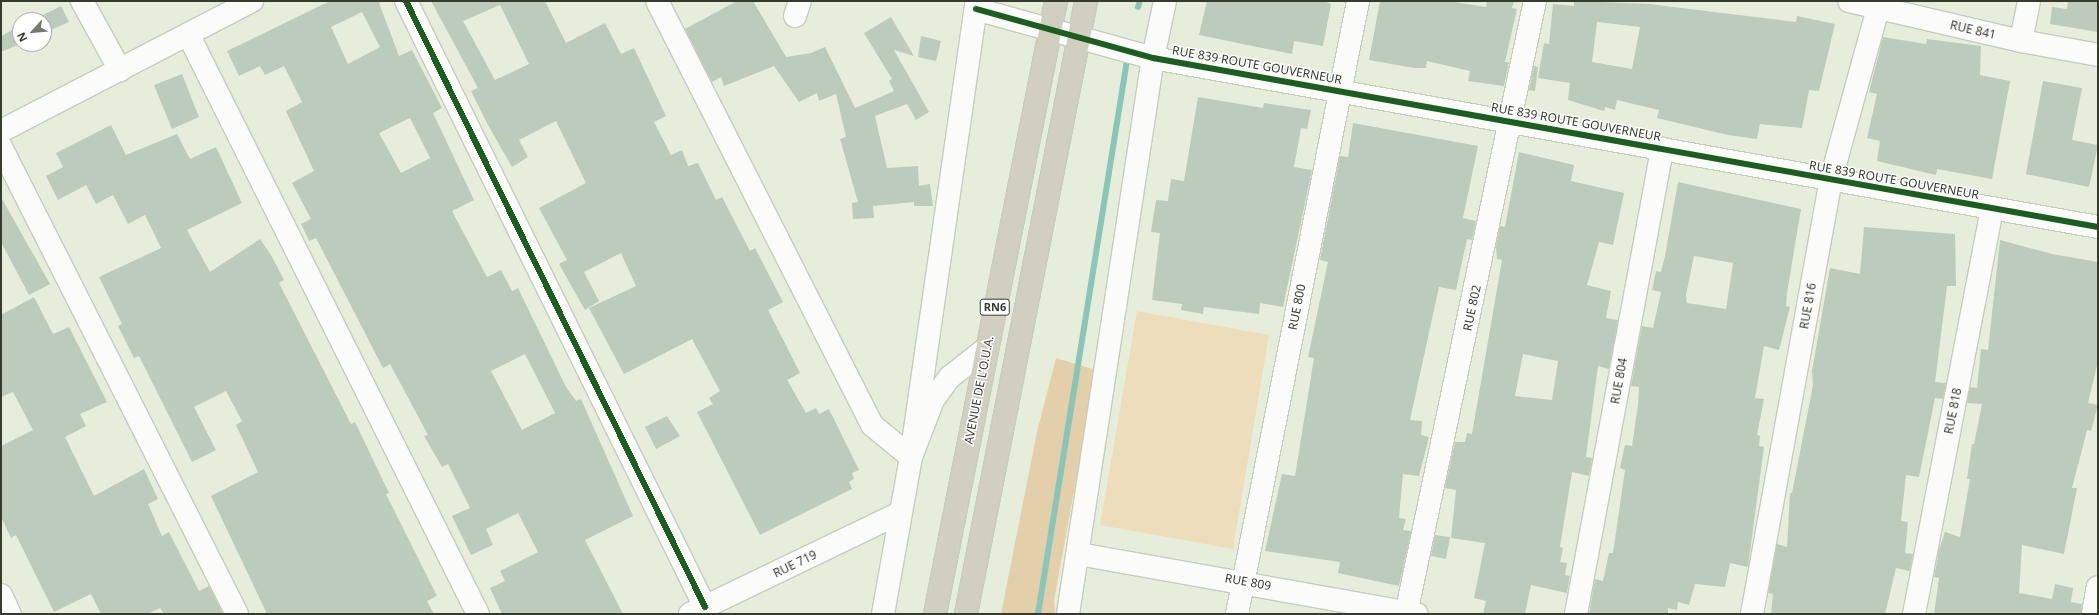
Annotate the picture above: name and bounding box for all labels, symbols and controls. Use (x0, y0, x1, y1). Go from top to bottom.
north arrow (12, 12, 52, 52)
street label: RUE 841 (1949, 18, 1997, 42)
text: N (13, 30, 30, 45)
street label: RUE 839 ROUTE GOUVERNEUR (1171, 43, 1343, 87)
street label: RUE 839 ROUTE GOUVERNEUR (1490, 100, 1662, 144)
street label: RUE 839 ROUTE GOUVERNEUR (1808, 158, 1980, 202)
street label: RUE 816 (1797, 282, 1819, 330)
street label: RUE 800 (1285, 283, 1309, 331)
street label: RUE 802 (1460, 284, 1484, 332)
road number: RN6 (979, 298, 1011, 316)
street label: AVENUE DE L'O.U.A. (961, 335, 997, 445)
street label: RUE 804 (1608, 357, 1630, 405)
street label: RUE 818 (1941, 387, 1965, 435)
street label: RUE 719 (771, 547, 819, 581)
street label: RUE 809 (1224, 571, 1272, 593)

